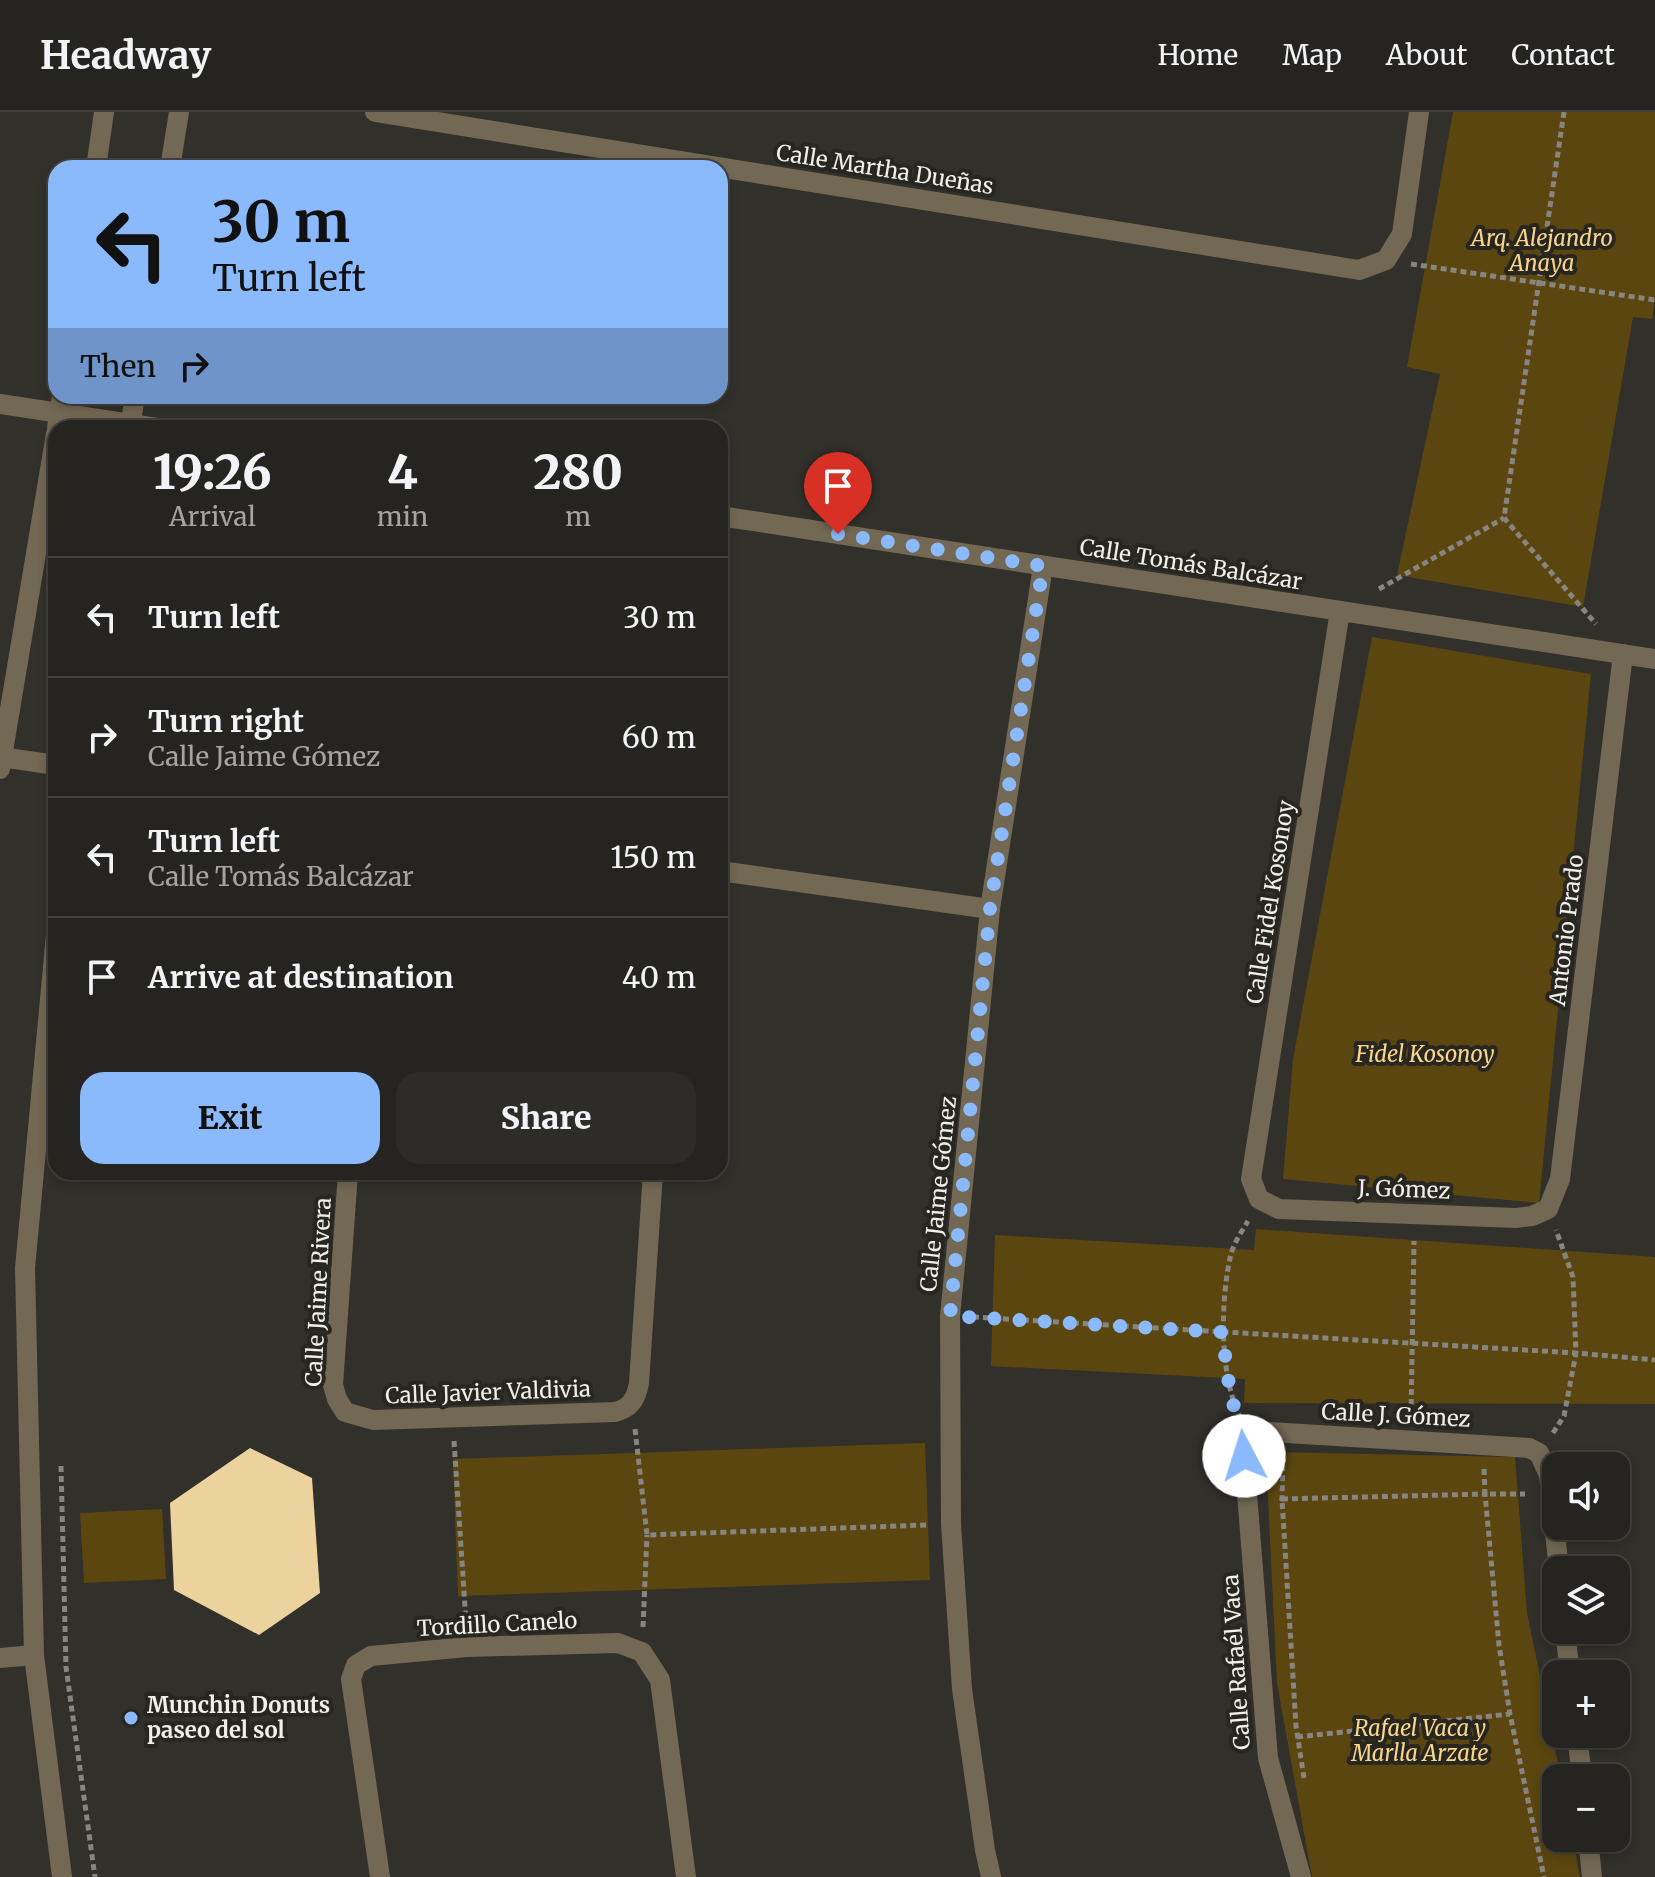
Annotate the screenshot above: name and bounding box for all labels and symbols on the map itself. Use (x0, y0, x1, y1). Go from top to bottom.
street label: Calle Martha Dueñas (774, 138, 996, 200)
park label: Arq. Alejandro Anaya (1469, 224, 1613, 277)
pin (804, 452, 872, 534)
street label: Calle Tomás Balcázar (1078, 533, 1304, 595)
street label: Calle Fidel Kosonoy (1240, 798, 1300, 1006)
street label: Antonio Prado (1543, 853, 1589, 1008)
park label: Fidel Kosonoy (1354, 1040, 1495, 1068)
street label: Calle Jaime Gómez (914, 1095, 962, 1293)
street label: J. Gómez (1356, 1173, 1451, 1205)
street label: Calle Jaime Rivera (299, 1197, 337, 1387)
street label: Calle Javier Valdivia (385, 1374, 592, 1410)
street label: Calle J. Gómez (1321, 1397, 1471, 1433)
position arrow (1202, 1414, 1286, 1498)
street label: Calle Rafaél Vaca (1216, 1573, 1256, 1751)
street label: Tordillo Canelo (416, 1606, 578, 1642)
place label: Munchin Donuts paseo del sol (147, 1691, 330, 1744)
marker: Munchin Donuts paseo del sol (122, 1709, 140, 1727)
park label: Rafael Vaca y Marlla Arzate (1351, 1714, 1488, 1767)

